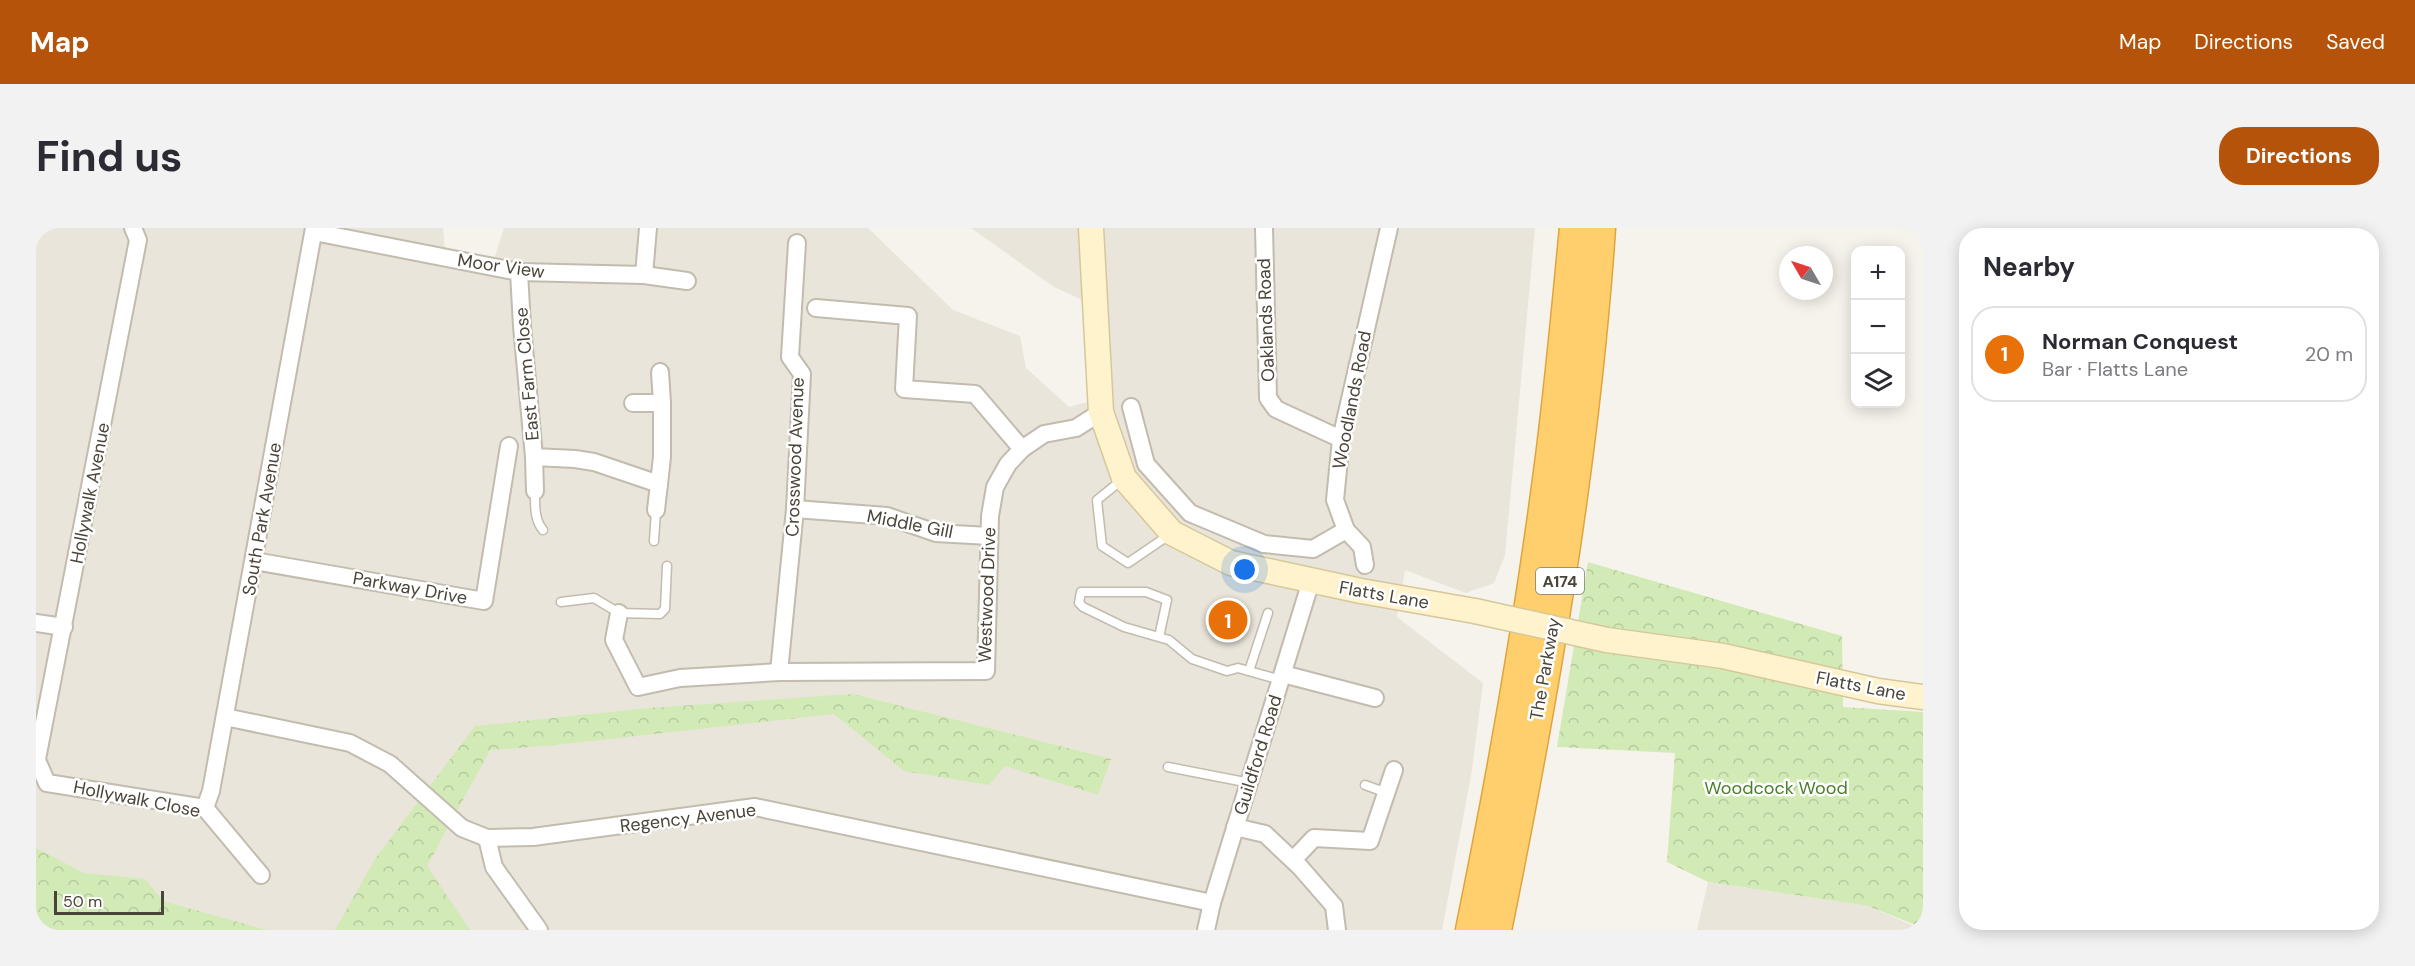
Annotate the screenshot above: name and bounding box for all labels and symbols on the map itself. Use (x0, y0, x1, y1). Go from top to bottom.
north arrow (1779, 246, 1833, 300)
street label: Moor View (456, 248, 546, 284)
street label: Oaklands Road (1252, 258, 1280, 382)
street label: East Farm Close (509, 306, 545, 442)
street label: Woodlands Road (1327, 329, 1377, 471)
street label: Crosswood Avenue (780, 377, 810, 537)
street label: Hollywalk Avenue (65, 420, 115, 566)
street label: South Park Avenue (237, 441, 287, 597)
street label: Middle Gill (865, 504, 955, 544)
street label: Westwood Drive (973, 527, 1001, 663)
your location (1230, 555, 1259, 584)
street label: Parkway Drive (351, 566, 469, 610)
road number: A174 (1536, 568, 1584, 594)
street label: Flatts Lane (1337, 575, 1431, 615)
pin: 1 (1208, 598, 1248, 642)
street label: The Parkway (1524, 616, 1566, 722)
street label: Flatts Lane (1814, 666, 1908, 706)
street label: Guildford Road (1228, 692, 1288, 818)
street label: Hollywalk Close (71, 775, 203, 823)
park label: Woodcock Wood (1704, 776, 1848, 800)
street label: Regency Avenue (619, 798, 757, 838)
scale bar (54, 888, 164, 916)

